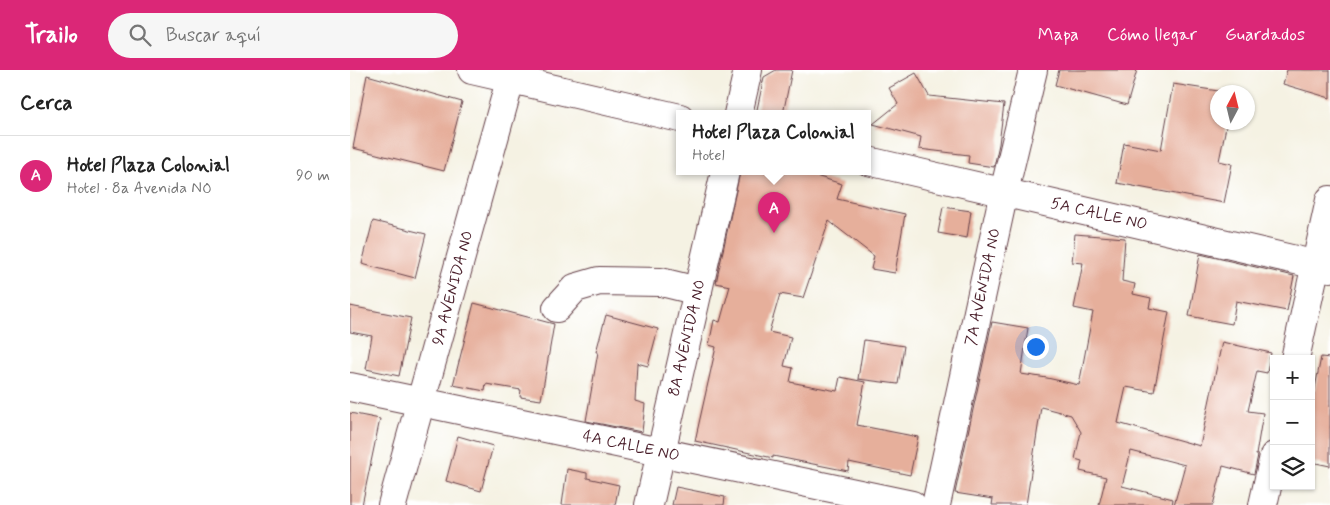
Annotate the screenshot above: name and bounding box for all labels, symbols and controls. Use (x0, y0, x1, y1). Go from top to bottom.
search box (108, 13, 458, 58)
text: Trailo (25, 20, 78, 51)
icon: search (126, 21, 154, 49)
text: Buscar aquí (166, 23, 261, 48)
text: Mapa (1038, 23, 1079, 47)
text: Cómo llegar (1107, 23, 1197, 47)
text: Guardados (1225, 23, 1305, 47)
north arrow (1210, 85, 1255, 130)
text: Cerca (20, 89, 73, 117)
popup (676, 110, 871, 175)
text: Hotel Plaza Colonial (692, 120, 855, 145)
text: Hotel (692, 145, 725, 166)
text: Hotel Plaza Colonial (67, 153, 230, 178)
text: A (31, 165, 41, 186)
text: 90 m (296, 165, 330, 186)
text: Hotel · 8a Avenida NO (67, 178, 212, 199)
pin: A (758, 192, 790, 233)
street label: 5A CALLE NO (1049, 193, 1149, 235)
street label: 7A AVENIDA NO (960, 226, 1006, 348)
street label: 9A AVENIDA NO (428, 228, 478, 348)
street label: 8A AVENIDA NO (663, 278, 711, 398)
your location (1023, 334, 1049, 360)
map controls (1270, 355, 1315, 490)
button: + (1270, 355, 1315, 400)
button: − (1270, 400, 1315, 445)
street label: 4A CALLE NO (581, 425, 681, 467)
button: layers (1270, 445, 1315, 490)

